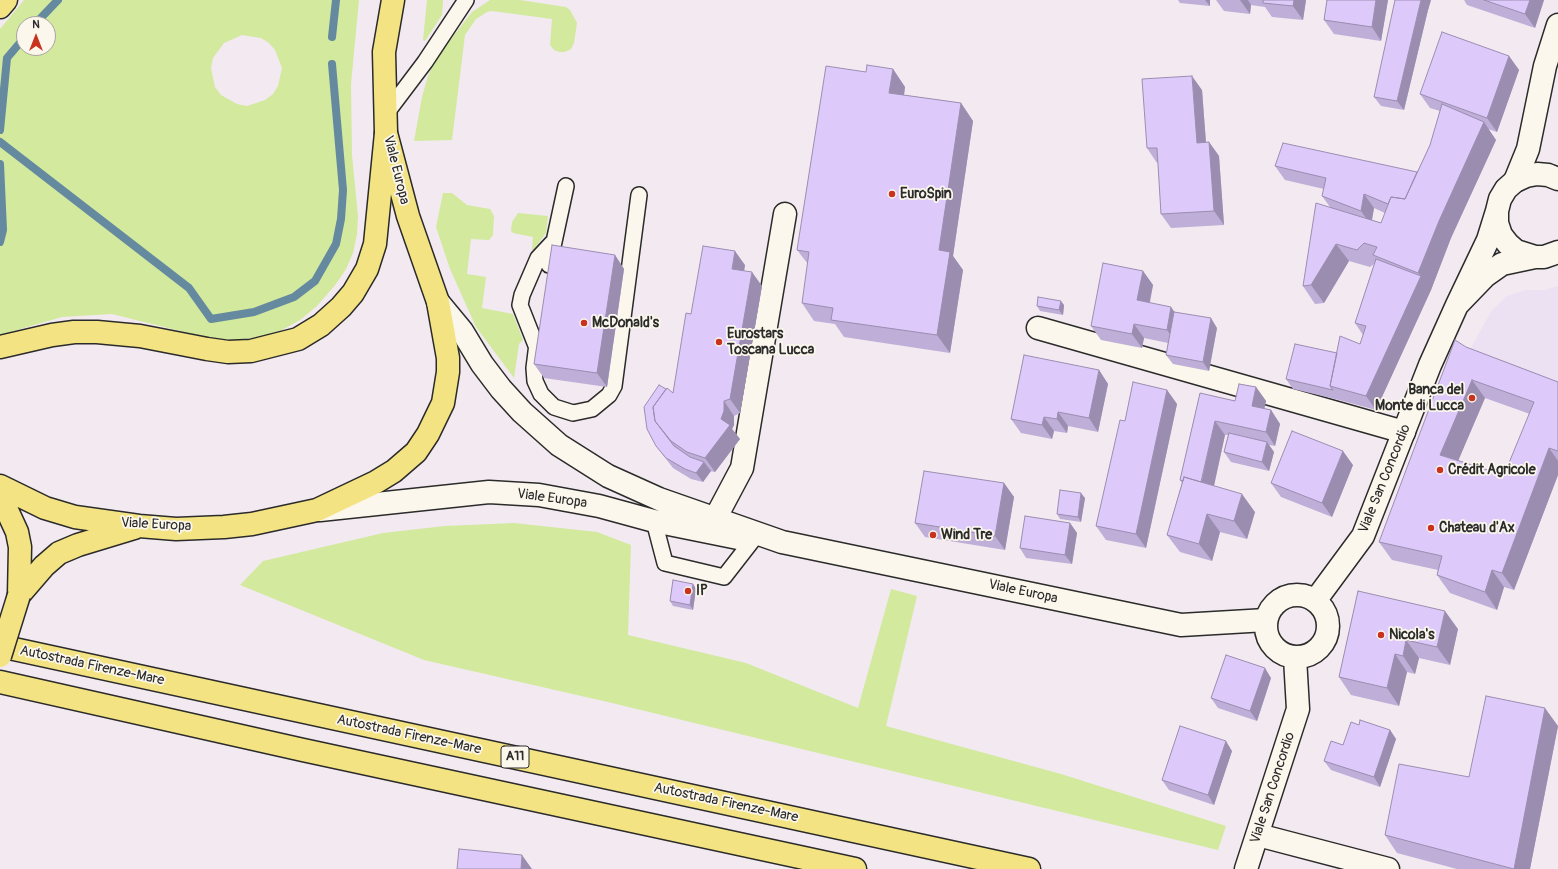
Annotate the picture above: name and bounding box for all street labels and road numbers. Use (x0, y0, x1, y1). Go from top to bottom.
street label: Viale Europa (379, 134, 413, 206)
street label: Viale San Concordio (1355, 422, 1415, 536)
street label: Viale Europa (516, 486, 588, 512)
street label: Viale Europa (120, 515, 192, 535)
street label: Viale Europa (987, 576, 1059, 608)
street label: Autostrada Firenze-Mare (18, 642, 166, 690)
street label: Autostrada Firenze-Mare (335, 711, 483, 759)
street label: Viale San Concordio (1247, 730, 1299, 846)
road number: A11 (501, 746, 529, 768)
street label: Autostrada Firenze-Mare (652, 779, 800, 827)

